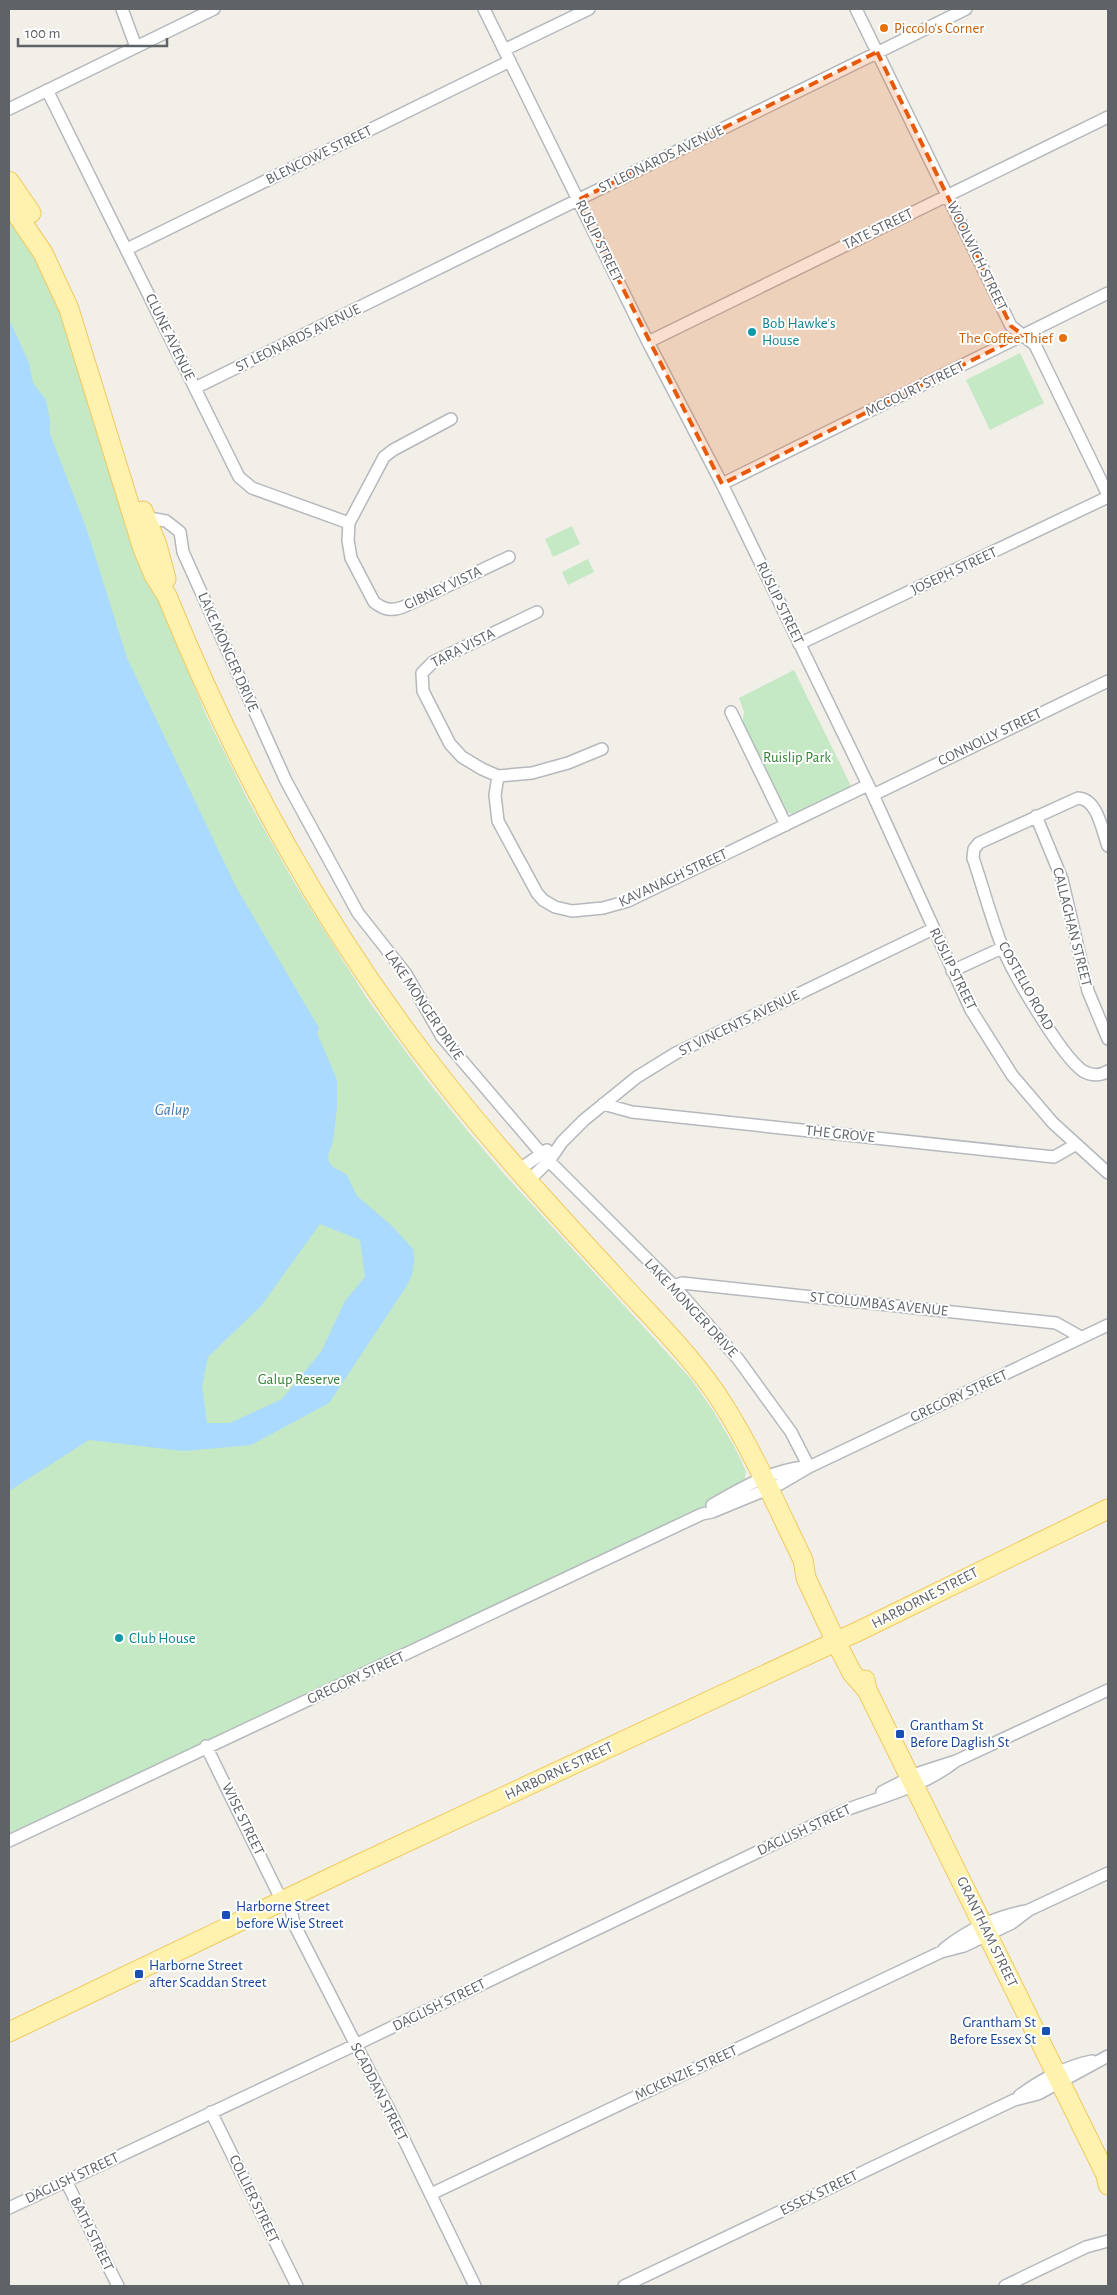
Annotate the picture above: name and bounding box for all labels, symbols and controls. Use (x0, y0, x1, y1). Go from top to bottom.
scale bar (18, 15, 166, 47)
place label: Piccolo's Corner (894, 21, 984, 36)
marker: Piccolo's Corner (878, 22, 890, 34)
text: 100 m (25, 26, 60, 41)
street label: ST LEONARDS AVENUE (596, 122, 726, 196)
street label: BLENCOWE STREET (264, 123, 375, 187)
street label: RUSLIP STREET (573, 198, 626, 285)
street label: WOOLWICH STREET (944, 199, 1010, 314)
street label: TATE STREET (841, 205, 916, 252)
street label: CLUNE AVENUE (143, 291, 197, 383)
street label: ST LEONARDS AVENUE (233, 301, 363, 375)
place label: Bob Hawke's House (762, 316, 835, 348)
marker: Bob Hawke's House (746, 326, 758, 338)
place label: The Coffee Thief (959, 331, 1054, 346)
marker: The Coffee Thief (1057, 332, 1069, 344)
street label: MCCOURT STREET (863, 358, 968, 419)
street label: JOSEPH STREET (909, 544, 1000, 597)
street label: RUSLIP STREET (754, 560, 807, 647)
street label: GIBNEY VISTA (402, 563, 484, 612)
street label: LAKE MONGER DRIVE (195, 590, 261, 714)
street label: TARA VISTA (429, 625, 498, 670)
street label: CONNOLLY STREET (936, 705, 1045, 769)
park label: Ruislip Park (763, 750, 831, 765)
street label: KAVANAGH STREET (616, 846, 730, 910)
street label: CALLAGHAN STREET (1050, 866, 1094, 989)
street label: RUSLIP STREET (927, 926, 980, 1013)
street label: COSTELLO ROAD (996, 939, 1057, 1033)
street label: LAKE MONGER DRIVE (382, 947, 466, 1063)
street label: ST VINCENTS AVENUE (676, 987, 802, 1059)
water label: Galup (155, 1102, 189, 1119)
street label: THE GROVE (805, 1123, 875, 1145)
street label: LAKE MONGER DRIVE (642, 1256, 740, 1360)
street label: ST COLUMBAS AVENUE (809, 1289, 949, 1319)
street label: GREGORY STREET (908, 1367, 1011, 1425)
park label: Galup Reserve (258, 1372, 340, 1387)
street label: HARBORNE STREET (869, 1564, 981, 1631)
place label: Club House (129, 1631, 196, 1646)
marker: Club House (113, 1632, 125, 1644)
street label: GREGORY STREET (305, 1649, 408, 1707)
place label: Grantham St Before Daglish St (910, 1718, 1010, 1750)
marker: Grantham St Before Daglish St (894, 1728, 906, 1740)
street label: HARBORNE STREET (503, 1739, 616, 1803)
street label: WISE STREET (219, 1780, 267, 1858)
street label: DAGLISH STREET (755, 1802, 854, 1858)
street label: GRANTHAM STREET (954, 1874, 1021, 1990)
place label: Harborne Street before Wise Street (236, 1899, 344, 1931)
marker: Harborne Street before Wise Street (220, 1909, 232, 1921)
place label: Harborne Street after Scaddan Street (149, 1958, 267, 1990)
marker: Harborne Street after Scaddan Street (133, 1968, 145, 1980)
street label: DAGLISH STREET (390, 1976, 488, 2034)
place label: Grantham St Before Essex St (949, 2015, 1036, 2047)
marker: Grantham St Before Essex St (1040, 2025, 1052, 2037)
street label: SCADDAN STREET (348, 2040, 411, 2144)
street label: MCKENZIE STREET (632, 2042, 740, 2103)
street label: DAGLISH STREET (23, 2150, 122, 2206)
street label: COLLIER STREET (226, 2152, 282, 2246)
street label: ESSEX STREET (778, 2167, 861, 2218)
street label: BATH STREET (68, 2195, 117, 2274)

